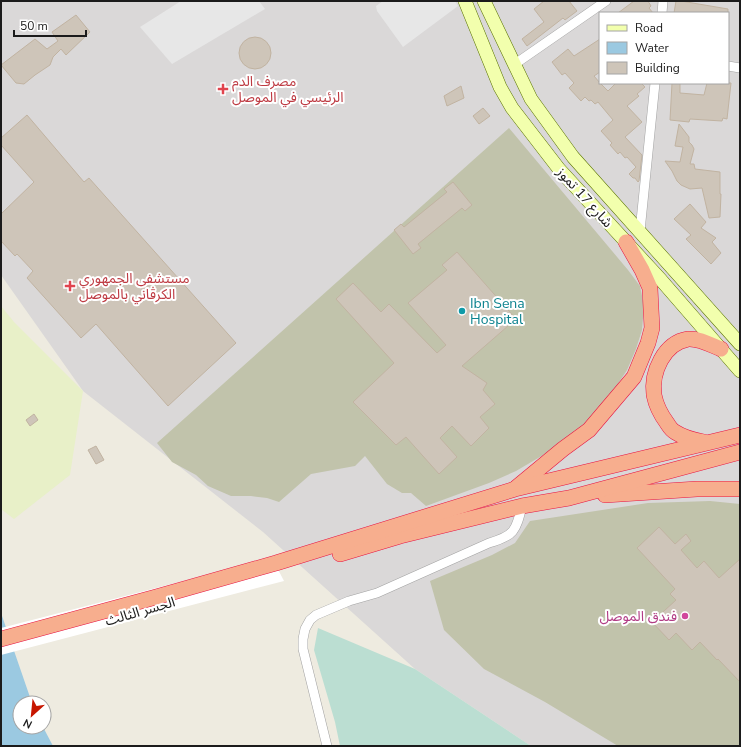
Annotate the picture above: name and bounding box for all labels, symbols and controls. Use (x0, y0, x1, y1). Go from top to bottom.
scale bar (14, 12, 86, 38)
legend (599, 12, 729, 84)
text: 50 m (20, 18, 48, 34)
text: Road (635, 20, 663, 36)
text: Water (635, 40, 669, 56)
text: Building (635, 60, 680, 76)
place label: مصرف الدم الرئيسي في الموصل (232, 72, 344, 108)
marker: مصرف الدم الرئيسي في الموصل (217, 83, 229, 95)
street label: شارع 17 تموز (551, 162, 617, 232)
place label: مستشفى الجمهوري الكرڤاني بالموصل (79, 269, 190, 305)
marker: مستشفى الجمهوري الكرڤاني بالموصل (64, 280, 76, 292)
place label: Ibn Sena Hospital (470, 294, 525, 329)
marker: Ibn Sena Hospital (457, 306, 467, 316)
street label: الجسر الثالث (103, 592, 177, 631)
place label: فندق الموصل (600, 607, 677, 626)
marker: فندق الموصل (680, 611, 690, 621)
north arrow (12, 695, 52, 735)
text: N (21, 715, 35, 732)

